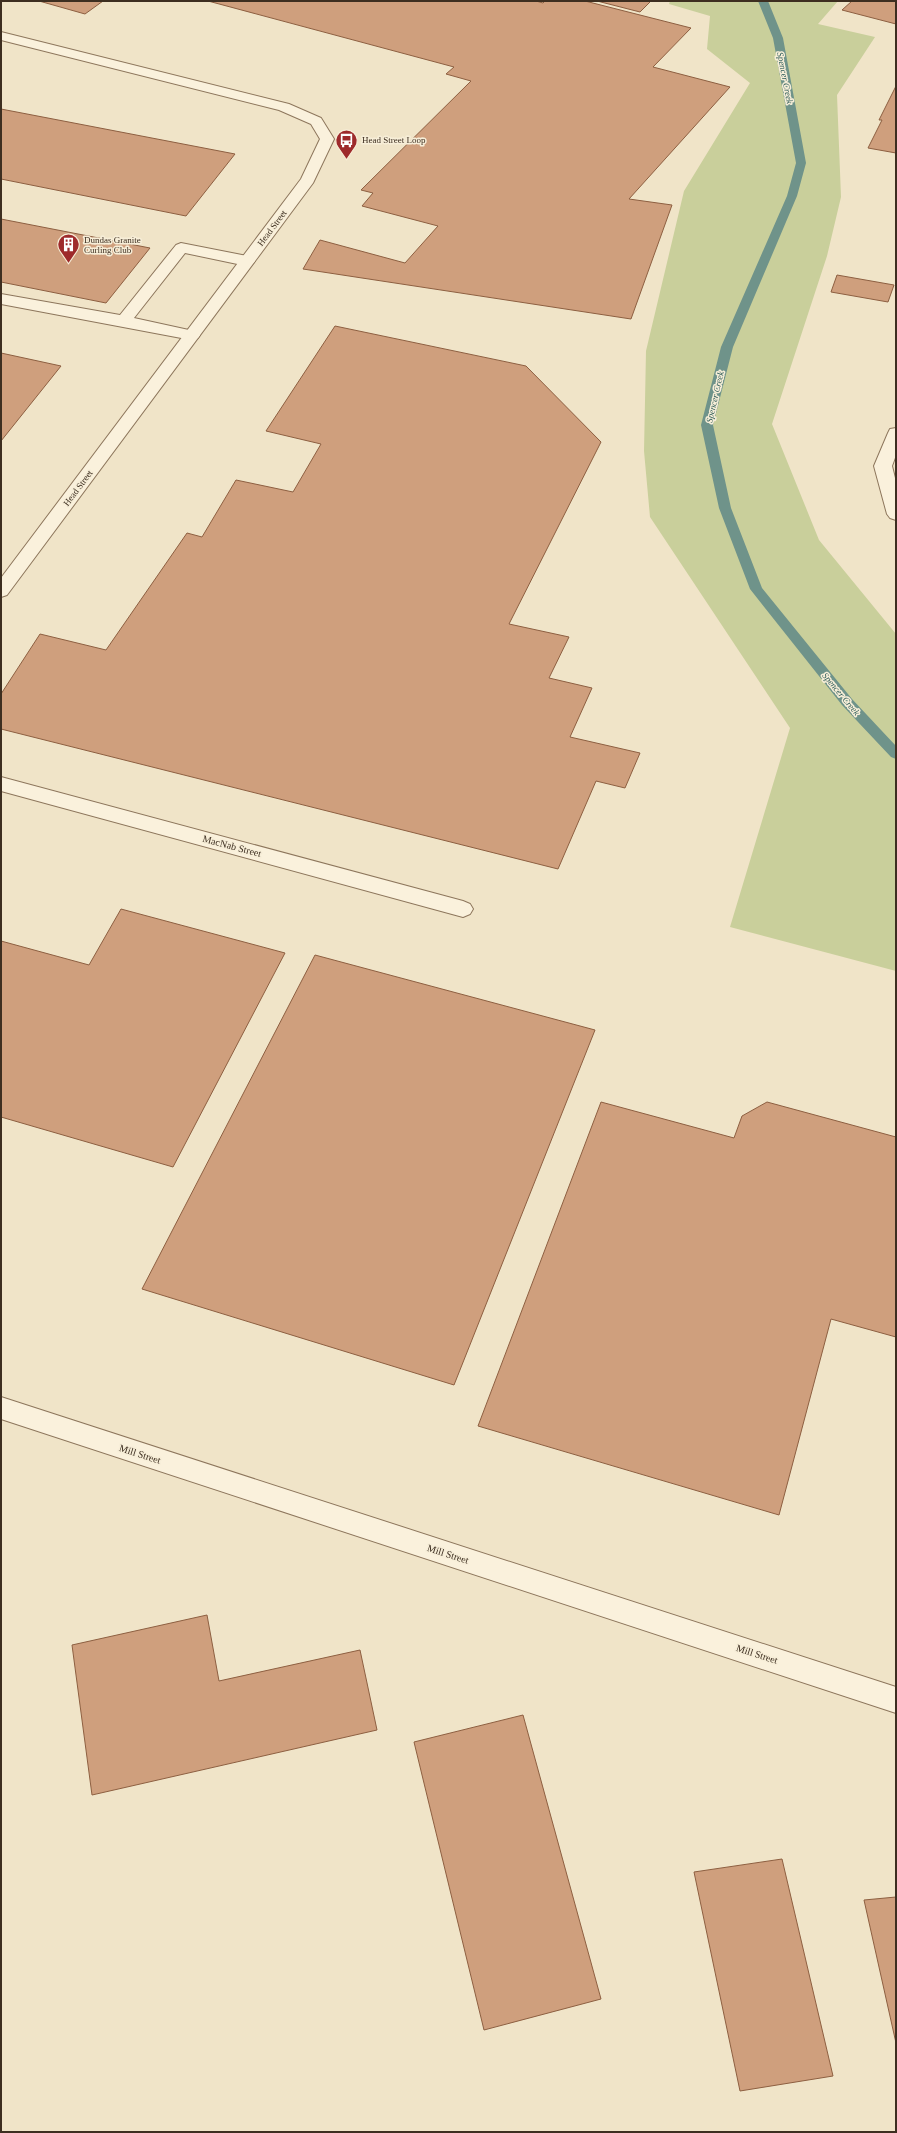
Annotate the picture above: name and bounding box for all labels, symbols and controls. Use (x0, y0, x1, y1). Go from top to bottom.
water label: Spencer Creek (775, 51, 795, 106)
bus stop icon: Head Street Loop (333, 127, 359, 160)
place label: Head Street Loop (362, 135, 426, 145)
street label: Head Street (255, 208, 289, 248)
building icon: Dundas Granite Curling Club (56, 232, 82, 265)
place label: Dundas Granite Curling Club (84, 235, 141, 255)
water label: Spencer Creek (704, 369, 726, 424)
street label: Head Street (61, 468, 95, 508)
water label: Spencer Creek (820, 671, 862, 718)
street label: MacNab Street (201, 833, 263, 859)
street label: Mill Street (118, 1442, 162, 1466)
street label: Mill Street (426, 1542, 470, 1566)
street label: Mill Street (735, 1642, 779, 1666)

